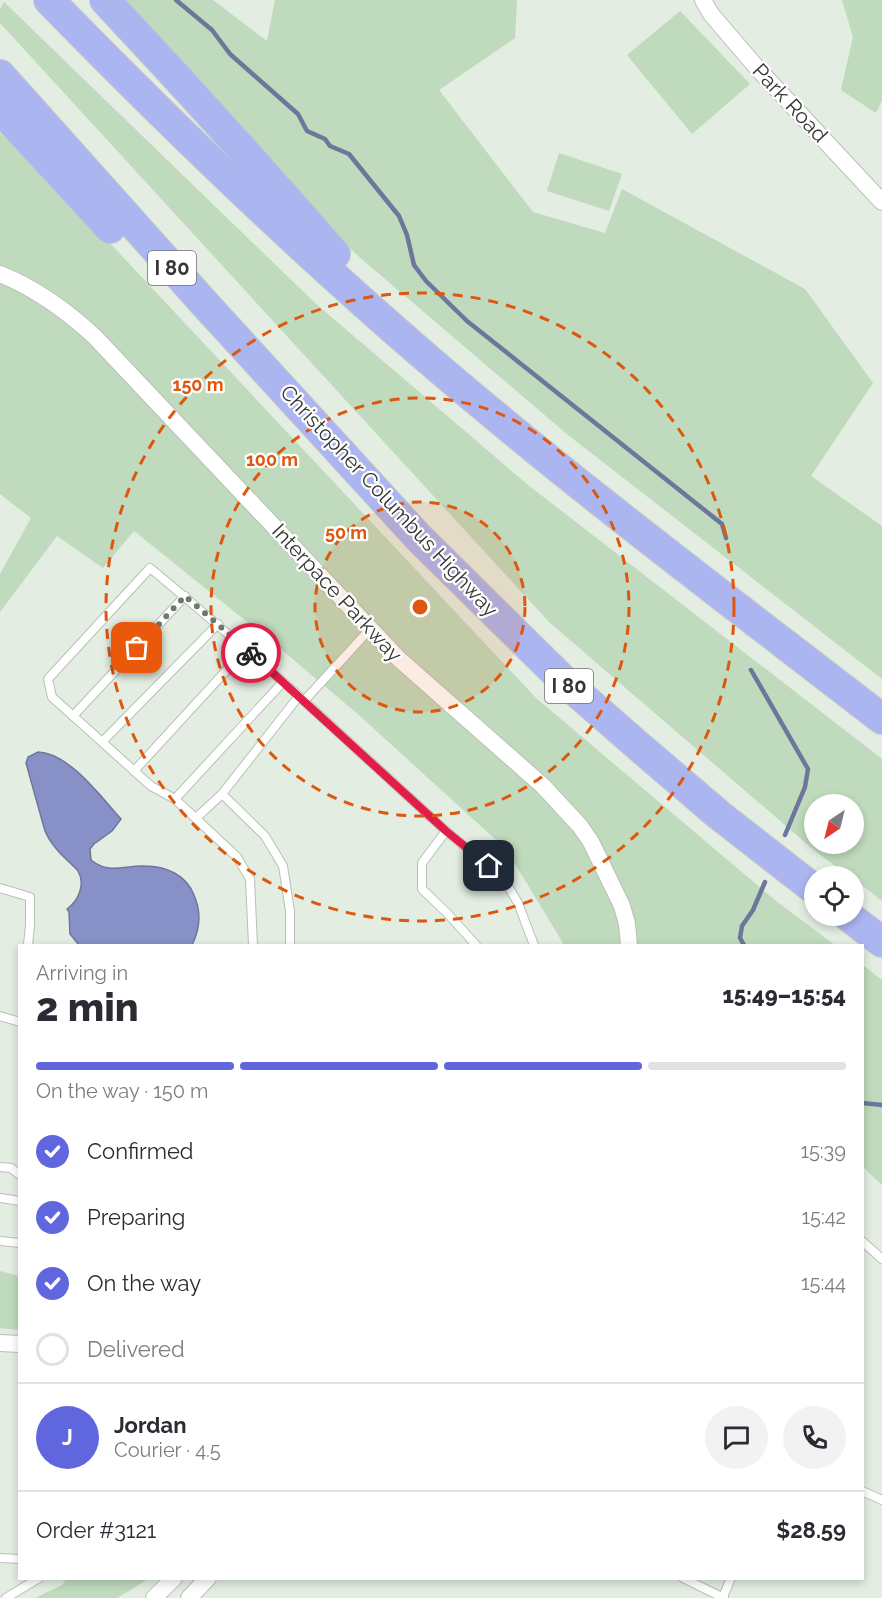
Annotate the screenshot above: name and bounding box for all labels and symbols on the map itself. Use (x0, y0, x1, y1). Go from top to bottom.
street label: Park Road (748, 58, 833, 147)
road number: I 80 (148, 251, 196, 285)
text: 150 m (173, 374, 224, 395)
street label: Christopher Columbus Highway (275, 380, 503, 622)
text: 100 m (246, 449, 298, 470)
street label: Interpace Parkway (267, 518, 408, 667)
text: 50 m (325, 522, 367, 543)
centre of rings (410, 597, 430, 617)
pin (111, 622, 162, 673)
courier (221, 623, 281, 683)
road number: I 80 (545, 669, 593, 703)
north arrow (804, 794, 864, 854)
pin (463, 840, 514, 891)

